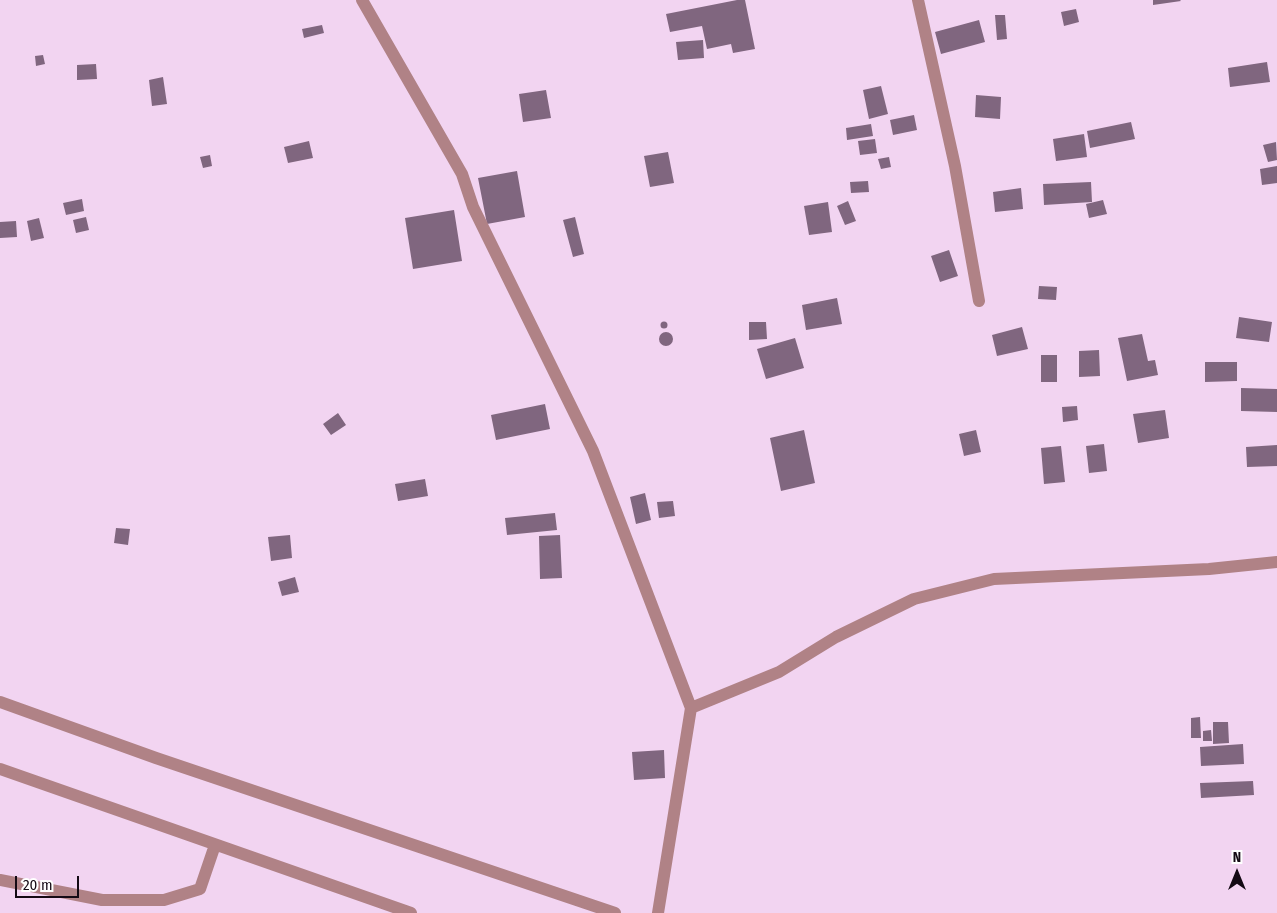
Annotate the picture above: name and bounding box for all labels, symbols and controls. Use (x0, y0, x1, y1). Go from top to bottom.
north arrow (1212, 848, 1262, 898)
text: N (1233, 849, 1241, 866)
scale bar (18, 866, 81, 898)
text: 20 m (23, 876, 53, 894)

